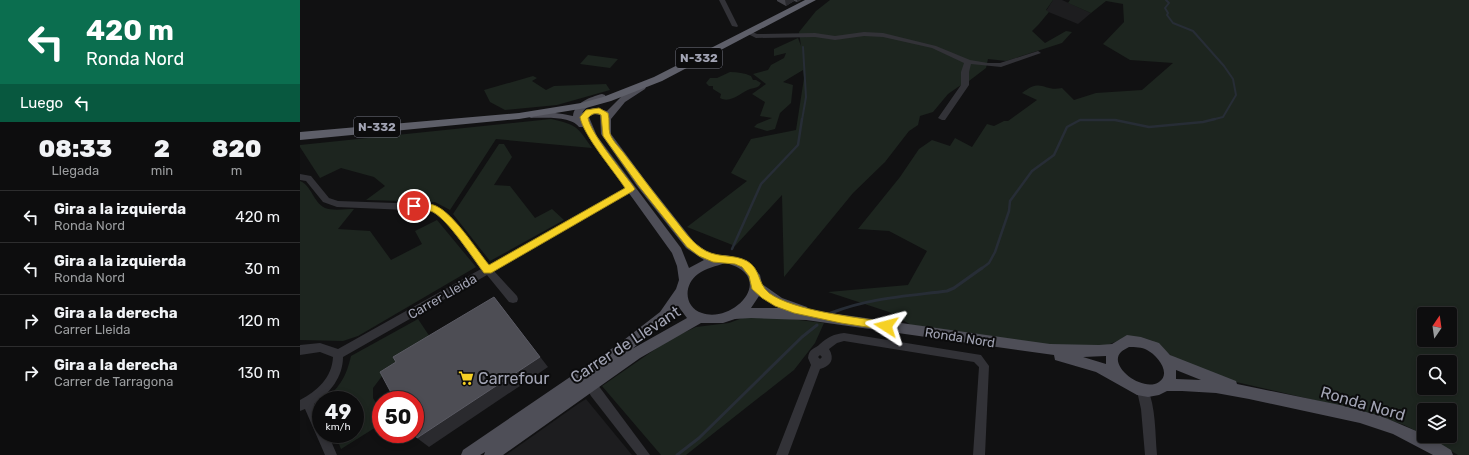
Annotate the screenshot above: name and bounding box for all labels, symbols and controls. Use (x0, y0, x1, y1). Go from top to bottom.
text: 420 m (86, 14, 174, 47)
icon: left (20, 16, 72, 68)
text: Ronda Nord (86, 48, 184, 70)
road number: N-332 (676, 48, 722, 68)
icon: left (71, 92, 93, 114)
text: Luego (20, 94, 63, 112)
road number: N-332 (354, 117, 400, 137)
text: 08:33 (39, 135, 112, 163)
text: 2 (154, 135, 170, 163)
text: 820 (212, 135, 261, 163)
text: Llegada (52, 163, 99, 178)
text: min (151, 163, 173, 178)
text: m (231, 163, 242, 178)
pin (397, 189, 431, 223)
icon: arrive (403, 195, 425, 217)
text: Gira a la izquierda (54, 200, 186, 218)
icon: left (20, 206, 42, 228)
text: 420 m (235, 208, 280, 226)
text: Ronda Nord (54, 218, 125, 233)
text: Gira a la izquierda (54, 252, 186, 270)
icon: left (20, 258, 42, 280)
text: 30 m (244, 260, 280, 278)
text: Ronda Nord (54, 270, 125, 285)
street label: Carrer Lleida (405, 271, 479, 322)
street label: Carrer de Llevant (567, 302, 684, 387)
text: Gira a la derecha (54, 304, 178, 322)
position arrow (865, 305, 907, 347)
north arrow (1417, 307, 1457, 347)
map controls (1417, 307, 1457, 443)
icon: right (20, 310, 42, 332)
text: 120 m (238, 312, 280, 330)
text: Carrer Lleida (54, 322, 131, 337)
street label: Ronda Nord (924, 325, 996, 350)
button: search (1417, 355, 1457, 395)
text: Gira a la derecha (54, 356, 178, 374)
icon: right (20, 362, 42, 384)
text: 130 m (238, 364, 280, 382)
supermarket icon: Carrefour (457, 369, 475, 387)
place label: Carrefour (478, 369, 549, 388)
text: Carrer de Tarragona (54, 374, 173, 389)
street label: Ronda Nord (1318, 382, 1407, 425)
speed limit sign: 50 (372, 391, 424, 443)
text: 49 (325, 400, 351, 424)
button: layers (1417, 403, 1457, 443)
text: km/h (326, 421, 350, 433)

